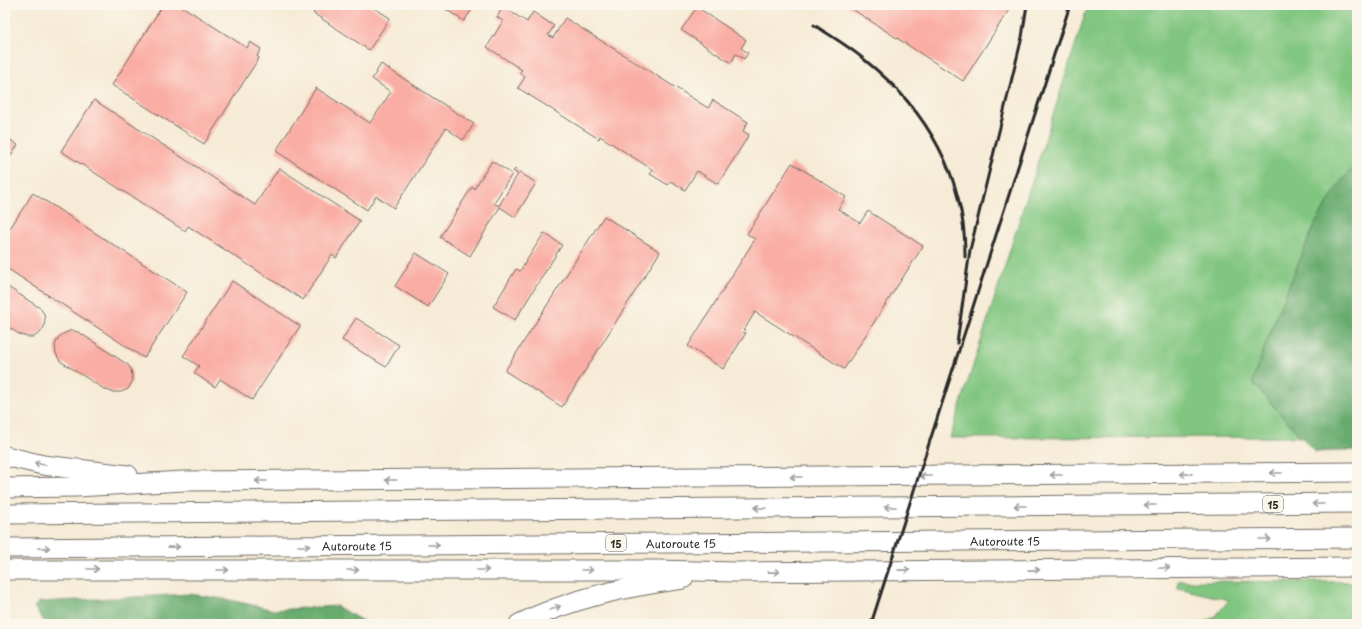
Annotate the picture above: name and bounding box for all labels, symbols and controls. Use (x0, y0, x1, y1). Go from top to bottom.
one-way arrow (34, 460, 47, 468)
one-way arrow (1270, 469, 1283, 477)
one-way arrow (1180, 470, 1193, 478)
one-way arrow (1050, 471, 1063, 479)
one-way arrow (920, 472, 933, 480)
one-way arrow (790, 473, 803, 481)
one-way arrow (385, 476, 398, 484)
one-way arrow (255, 477, 268, 485)
road number: 15 (1263, 496, 1283, 512)
one-way arrow (1312, 500, 1325, 508)
one-way arrow (1144, 501, 1157, 509)
one-way arrow (1014, 502, 1027, 510)
one-way arrow (884, 503, 897, 511)
one-way arrow (754, 504, 767, 512)
street label: Autoroute 15 (970, 532, 1040, 549)
street label: Autoroute 15 (646, 534, 716, 552)
road number: 15 (606, 535, 626, 551)
one-way arrow (1258, 535, 1271, 543)
street label: Autoroute 15 (322, 537, 392, 554)
one-way arrow (427, 541, 440, 549)
one-way arrow (297, 542, 310, 550)
one-way arrow (167, 543, 180, 551)
one-way arrow (37, 544, 50, 552)
one-way arrow (1157, 564, 1170, 572)
one-way arrow (86, 565, 99, 573)
one-way arrow (216, 566, 229, 574)
one-way arrow (346, 566, 359, 574)
one-way arrow (476, 566, 489, 574)
one-way arrow (580, 566, 593, 574)
one-way arrow (897, 566, 910, 574)
one-way arrow (1027, 566, 1040, 574)
one-way arrow (767, 568, 780, 576)
one-way arrow (548, 604, 560, 612)

